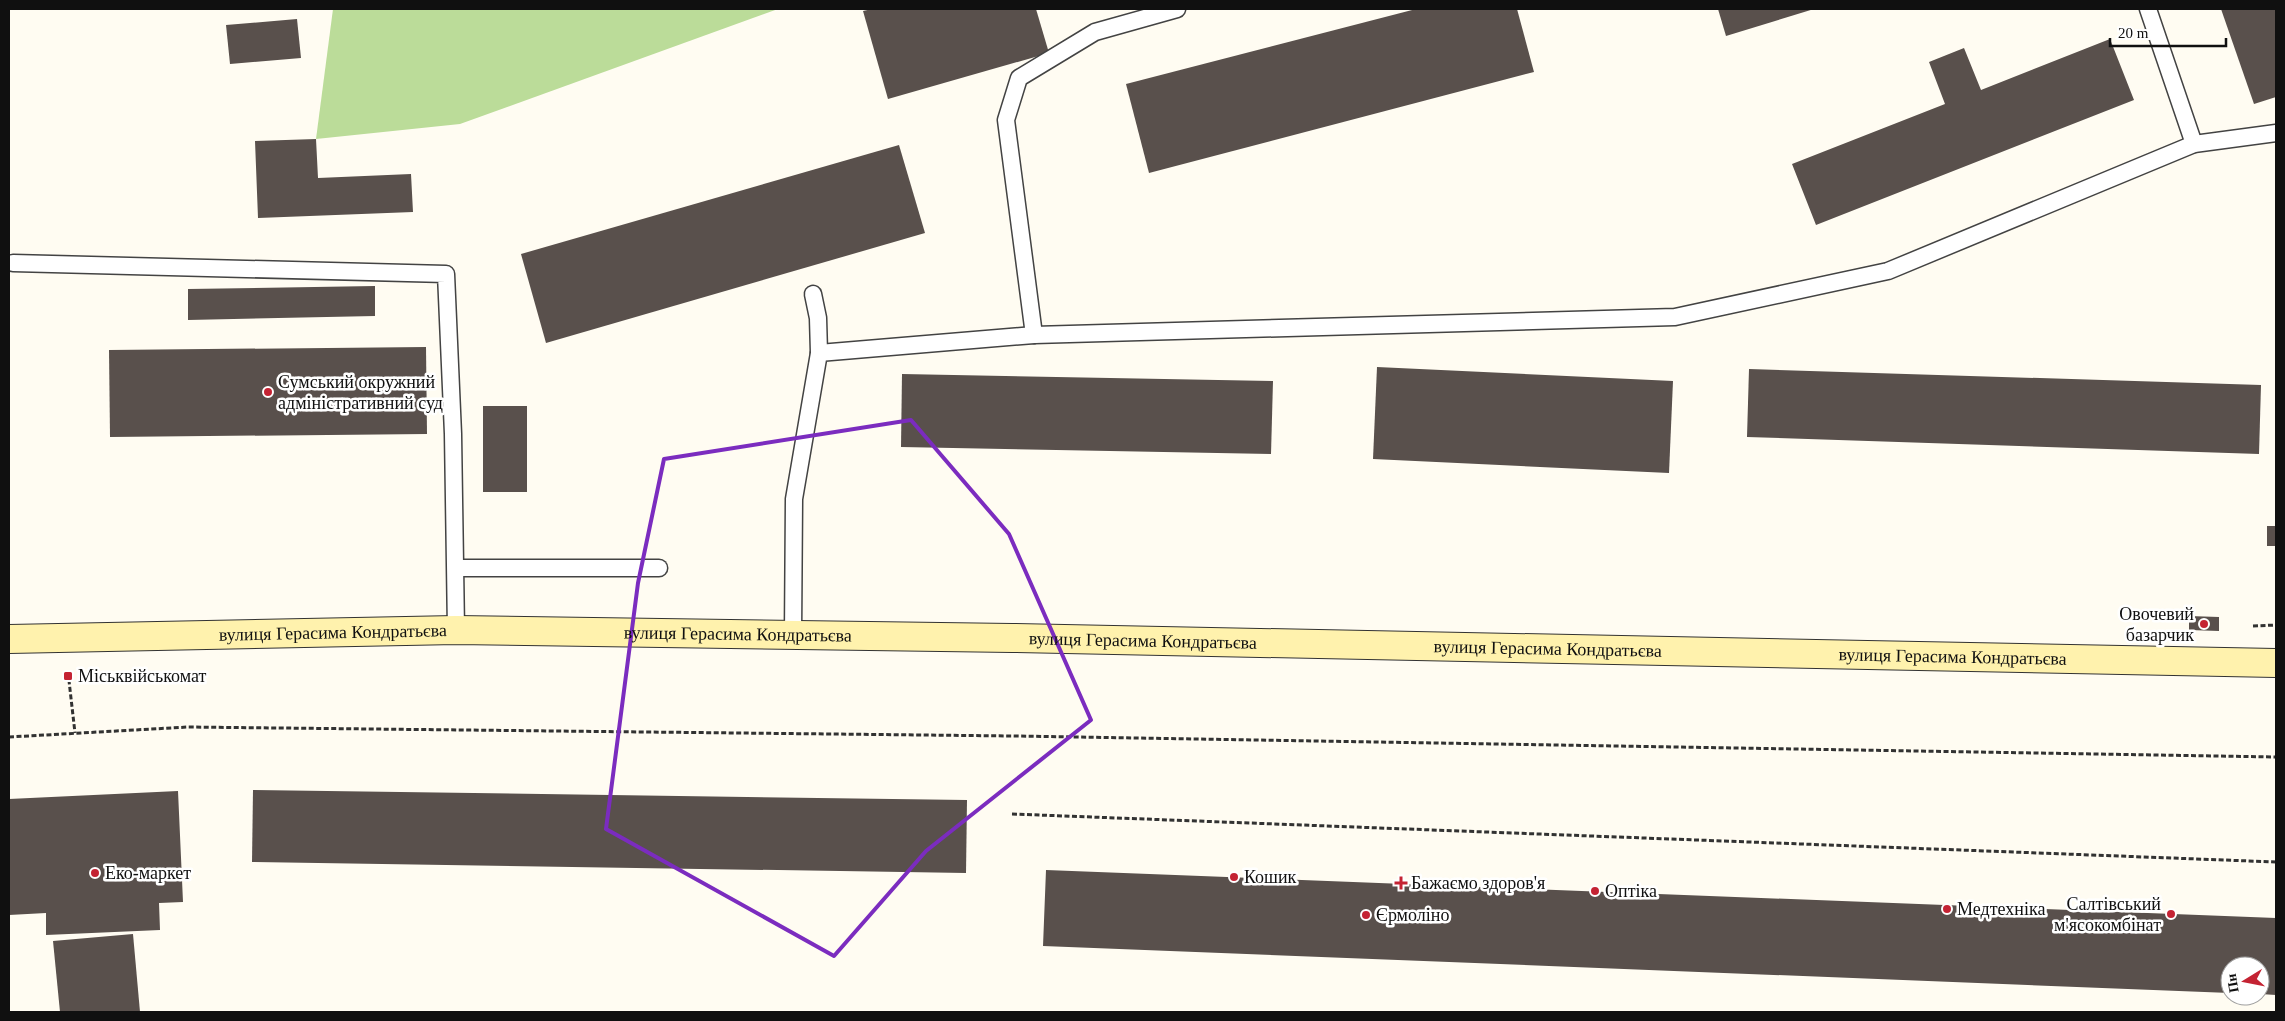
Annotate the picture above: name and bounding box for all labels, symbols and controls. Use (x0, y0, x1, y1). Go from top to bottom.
scale bar (2110, 15, 2226, 47)
text: 20 m (2118, 25, 2149, 41)
place label: Сумський окружний адміністративний суд (278, 372, 443, 413)
marker: Сумський окружний адміністративний суд (262, 386, 274, 398)
place label: Овочевий базарчик (2119, 604, 2194, 645)
marker: Овочевий базарчик (2198, 618, 2210, 630)
street label: вулиця Герасима Кондратьєва (219, 620, 447, 645)
street label: вулиця Герасима Кондратьєва (624, 622, 852, 646)
street label: вулиця Герасима Кондратьєва (1029, 628, 1257, 653)
street label: вулиця Герасима Кондратьєва (1433, 636, 1662, 661)
street label: вулиця Герасима Кондратьєва (1838, 644, 2067, 669)
place label: Міськвійськомат (78, 666, 207, 686)
marker: Міськвійськомат (62, 670, 74, 682)
place label: Еко-маркет (105, 863, 191, 883)
marker: Еко-маркет (89, 867, 101, 879)
place label: Кошик (1244, 867, 1297, 887)
marker: Кошик (1228, 871, 1240, 883)
place label: Бажаємо здоров'я (1411, 873, 1545, 893)
marker: Бажаємо здоров'я (1395, 877, 1407, 889)
place label: Оптіка (1605, 881, 1657, 901)
marker: Оптіка (1589, 885, 1601, 897)
place label: Салтівський м'ясокомбінат (2054, 894, 2161, 935)
place label: Медтехніка (1957, 899, 2045, 919)
marker: Медтехніка (1941, 903, 1953, 915)
place label: Єрмоліно (1376, 905, 1449, 925)
marker: Салтівський м'ясокомбінат (2165, 908, 2177, 920)
marker: Єрмоліно (1360, 909, 1372, 921)
north arrow (2220, 956, 2270, 1006)
text: Пн (2224, 973, 2242, 994)

